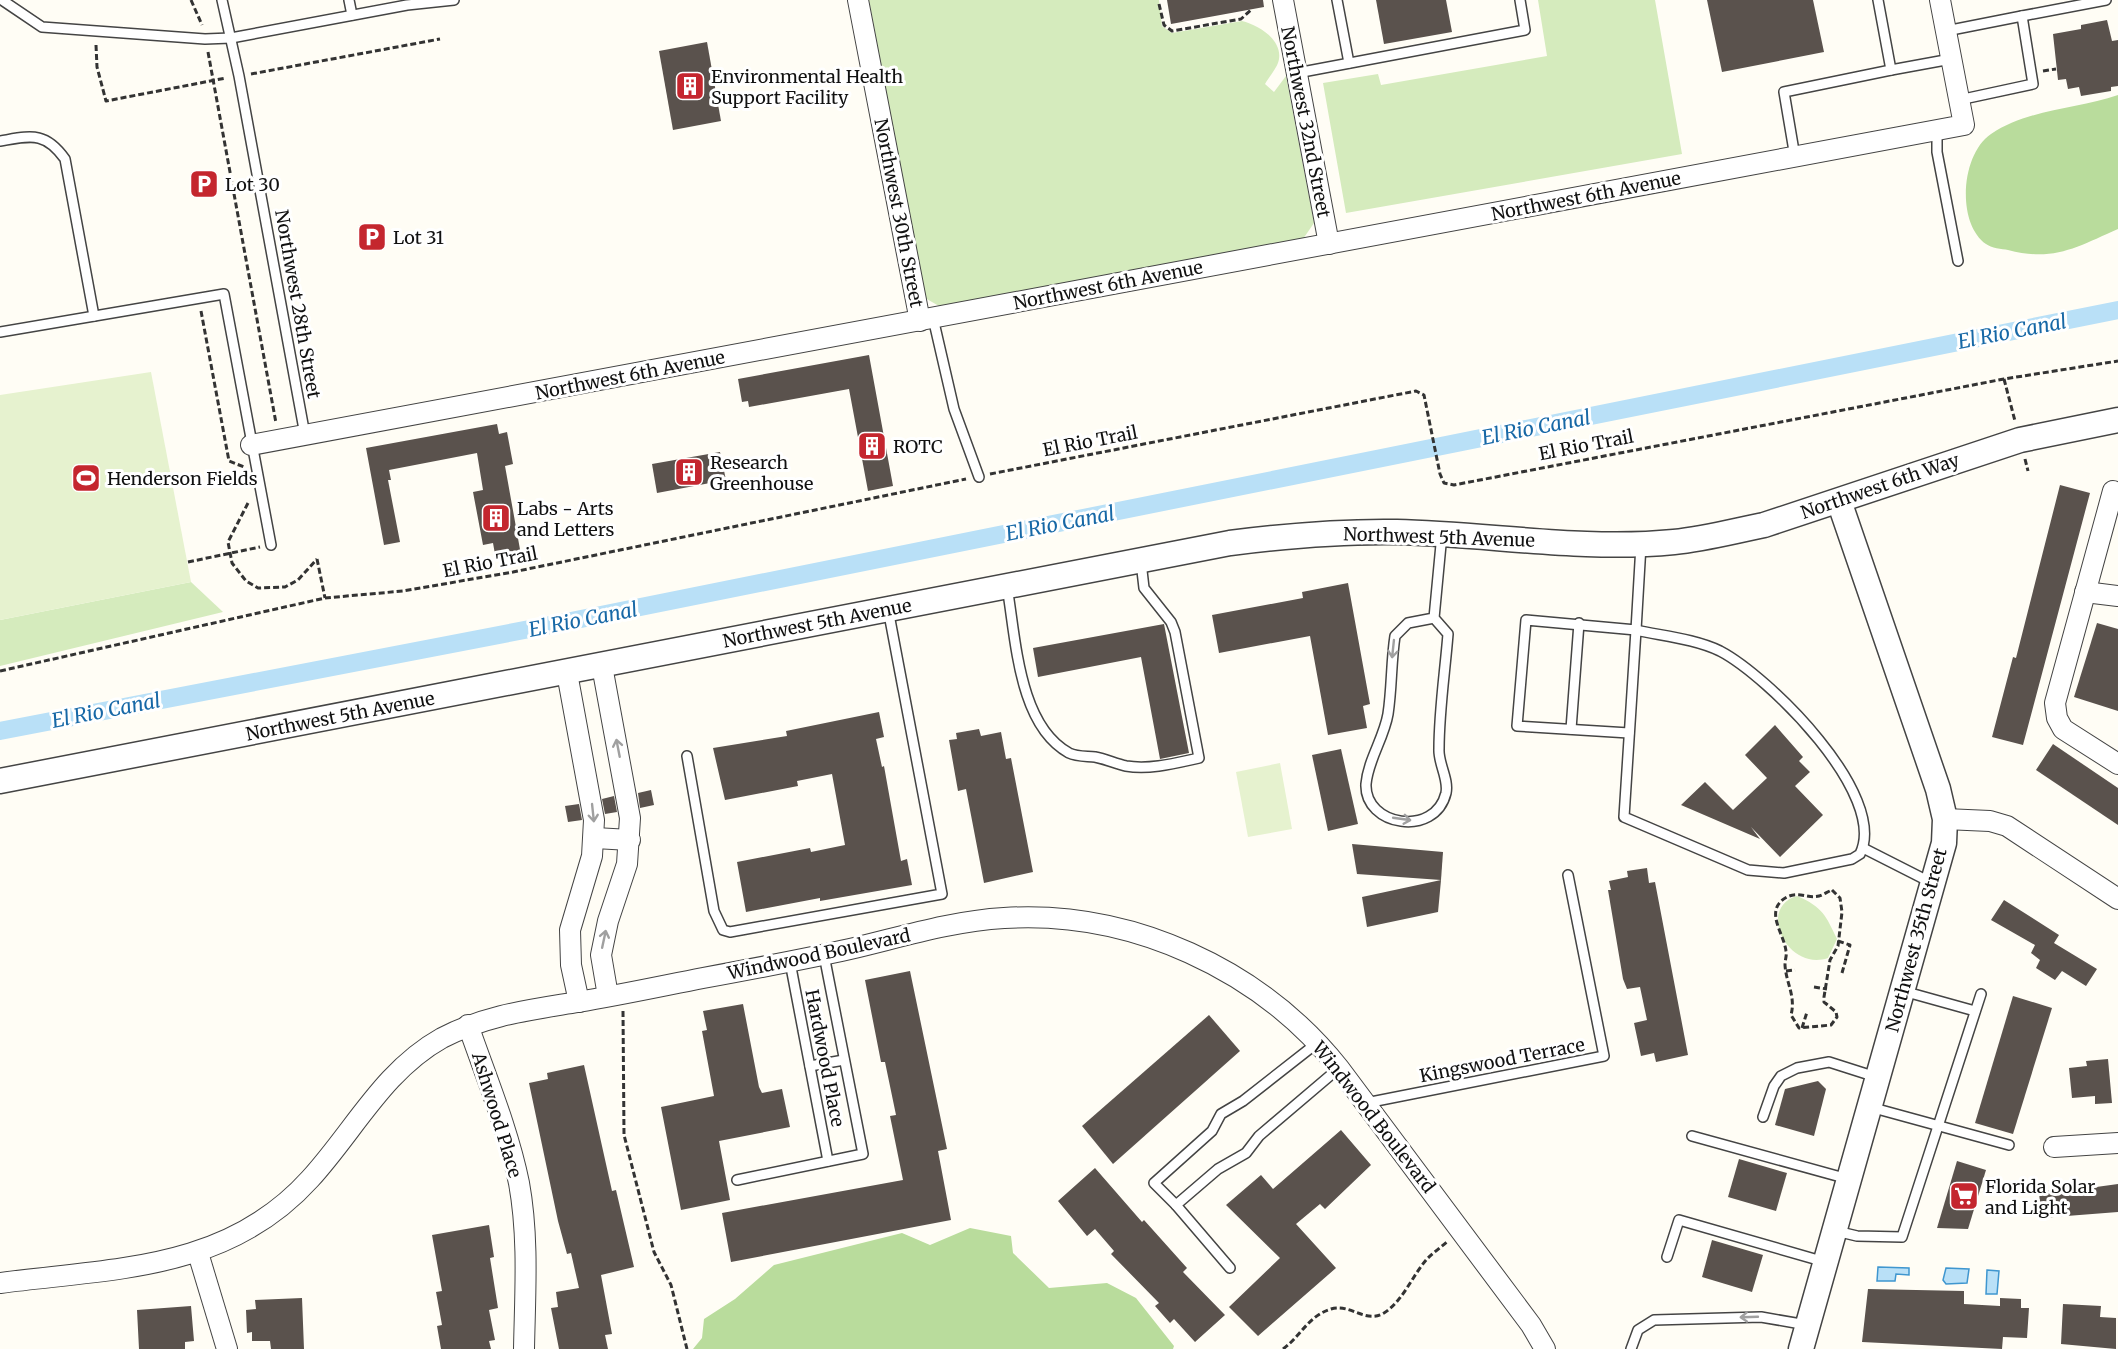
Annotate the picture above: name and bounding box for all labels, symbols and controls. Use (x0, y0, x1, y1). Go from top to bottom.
street label: Northwest 32nd Street (1276, 24, 1336, 220)
place label: Environmental Health Support Facility (711, 65, 903, 109)
building icon: Environmental Health Support Facility (674, 70, 706, 102)
street label: Northwest 30th Street (869, 117, 929, 309)
street label: Northwest 6th Avenue (1489, 166, 1683, 226)
parking icon: Lot 30 (188, 168, 220, 200)
place label: Lot 30 (225, 173, 280, 196)
street label: Northwest 28th Street (270, 208, 326, 400)
parking icon: Lot 31 (356, 221, 388, 253)
place label: Lot 31 (393, 226, 444, 249)
street label: Northwest 6th Avenue (1011, 255, 1205, 315)
water label: El Rio Canal (1955, 308, 2069, 354)
street label: Northwest 6th Avenue (533, 345, 727, 405)
water label: El Rio Canal (1479, 404, 1593, 450)
street label: El Rio Trail (1041, 420, 1140, 461)
street label: El Rio Trail (1537, 424, 1636, 465)
building icon: ROTC (856, 430, 888, 462)
place label: ROTC (893, 435, 943, 458)
street label: Northwest 6th Way (1798, 448, 1963, 524)
place label: Research Greenhouse (710, 451, 813, 495)
building icon: Research Greenhouse (673, 456, 705, 488)
sports icon: Henderson Fields (70, 462, 102, 494)
place label: Henderson Fields (107, 467, 258, 490)
place label: Labs - Arts and Letters (517, 497, 615, 541)
water label: El Rio Canal (1003, 500, 1117, 546)
building icon: Labs - Arts and Letters (480, 502, 512, 534)
street label: Northwest 5th Avenue (1343, 522, 1535, 552)
street label: El Rio Trail (441, 541, 540, 582)
street label: Northwest 5th Avenue (721, 593, 913, 653)
water label: El Rio Canal (526, 596, 640, 642)
one-way arrow (1387, 638, 1398, 658)
street label: Northwest 5th Avenue (244, 686, 436, 746)
water label: El Rio Canal (49, 687, 163, 733)
one-way arrow (612, 739, 623, 759)
one-way arrow (588, 802, 599, 822)
one-way arrow (1391, 814, 1411, 825)
street label: Northwest 35th Street (1880, 846, 1952, 1034)
street label: Windwood Boulevard (725, 923, 913, 985)
one-way arrow (599, 929, 610, 949)
street label: Hardwood Place (800, 987, 850, 1129)
street label: Kingswood Terrace (1417, 1033, 1587, 1087)
street label: Windwood Boulevard (1307, 1036, 1440, 1198)
street label: Ashwood Place (467, 1048, 527, 1181)
place label: Florida Solar and Light (1985, 1175, 2095, 1219)
supermarket icon: Florida Solar and Light (1948, 1180, 1980, 1212)
one-way arrow (1739, 1311, 1759, 1323)

